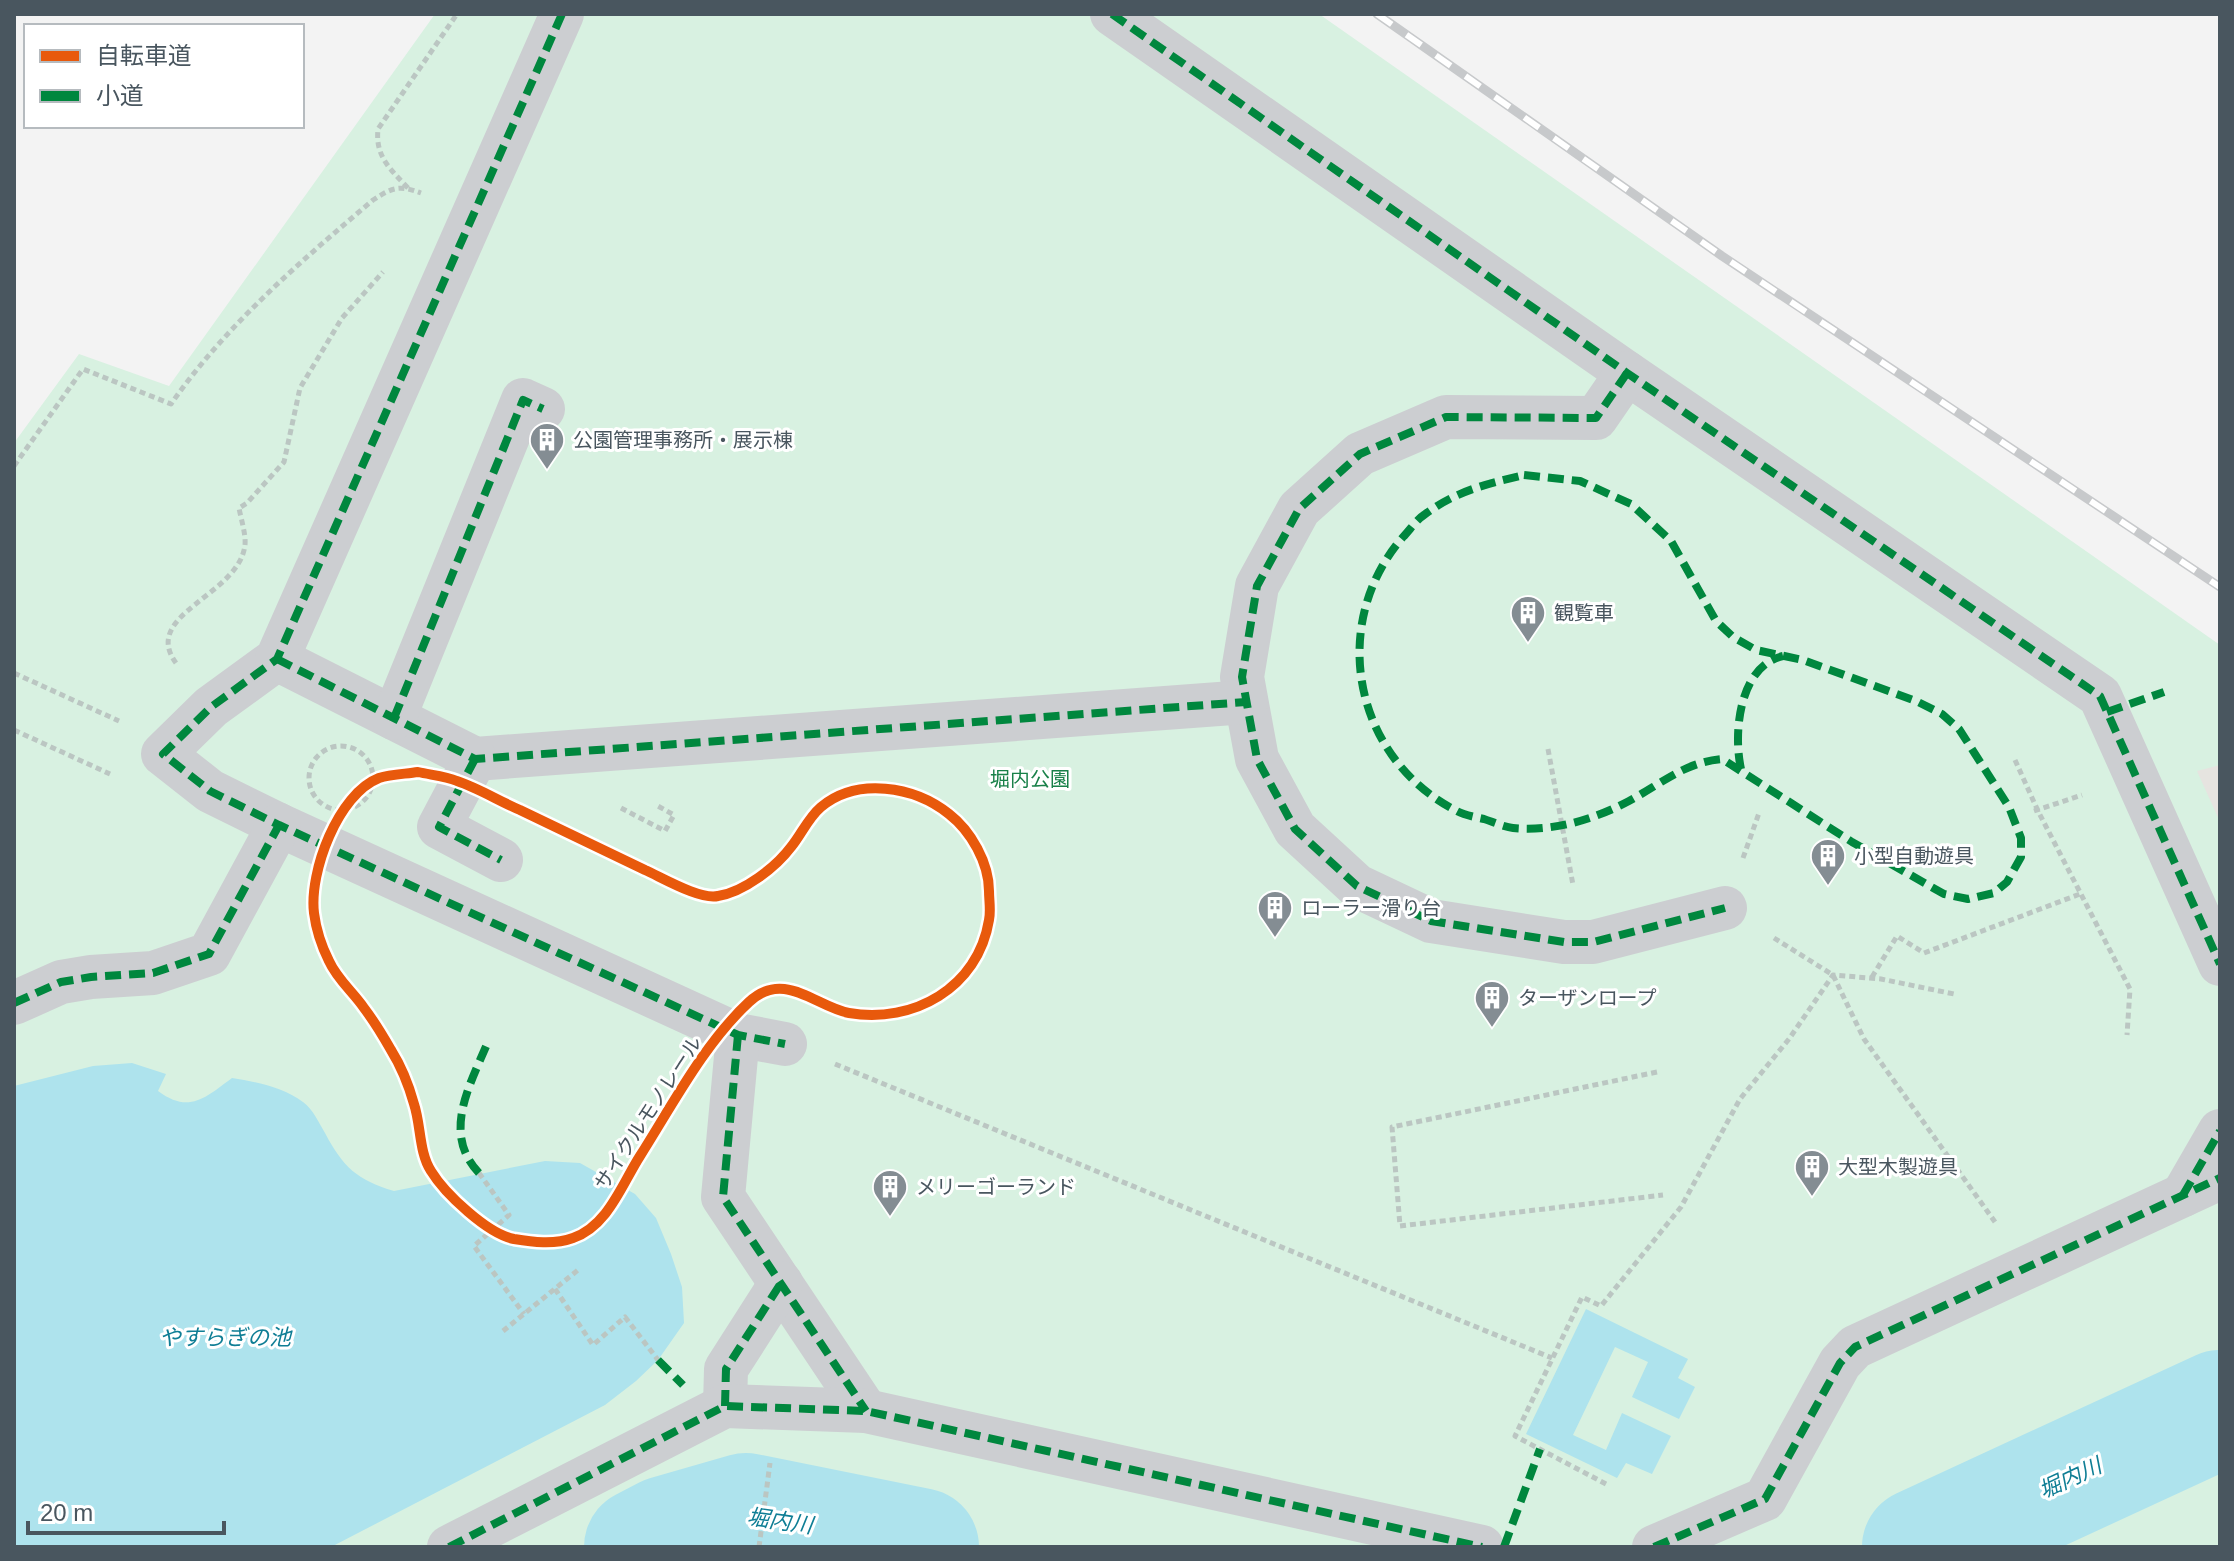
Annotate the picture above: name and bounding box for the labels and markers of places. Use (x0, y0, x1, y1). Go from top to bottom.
building icon: 公園管理事務所・展示棟 (528, 421, 566, 471)
place label: 公園管理事務所・展示棟 (573, 429, 793, 451)
building icon: 観覧車 (1509, 594, 1547, 644)
place label: 観覧車 (1554, 602, 1614, 624)
building icon: 小型自動遊具 (1809, 837, 1847, 887)
place label: 小型自動遊具 (1854, 845, 1974, 867)
building icon: ローラー滑り台 (1256, 889, 1294, 939)
place label: ローラー滑り台 (1301, 897, 1441, 919)
building icon: ターザンロープ (1473, 979, 1511, 1029)
place label: ターザンロープ (1518, 987, 1656, 1009)
building icon: 大型木製遊具 (1793, 1148, 1831, 1198)
place label: 大型木製遊具 (1838, 1156, 1958, 1178)
building icon: メリーゴーランド (871, 1168, 909, 1218)
place label: メリーゴーランド (916, 1176, 1076, 1198)

